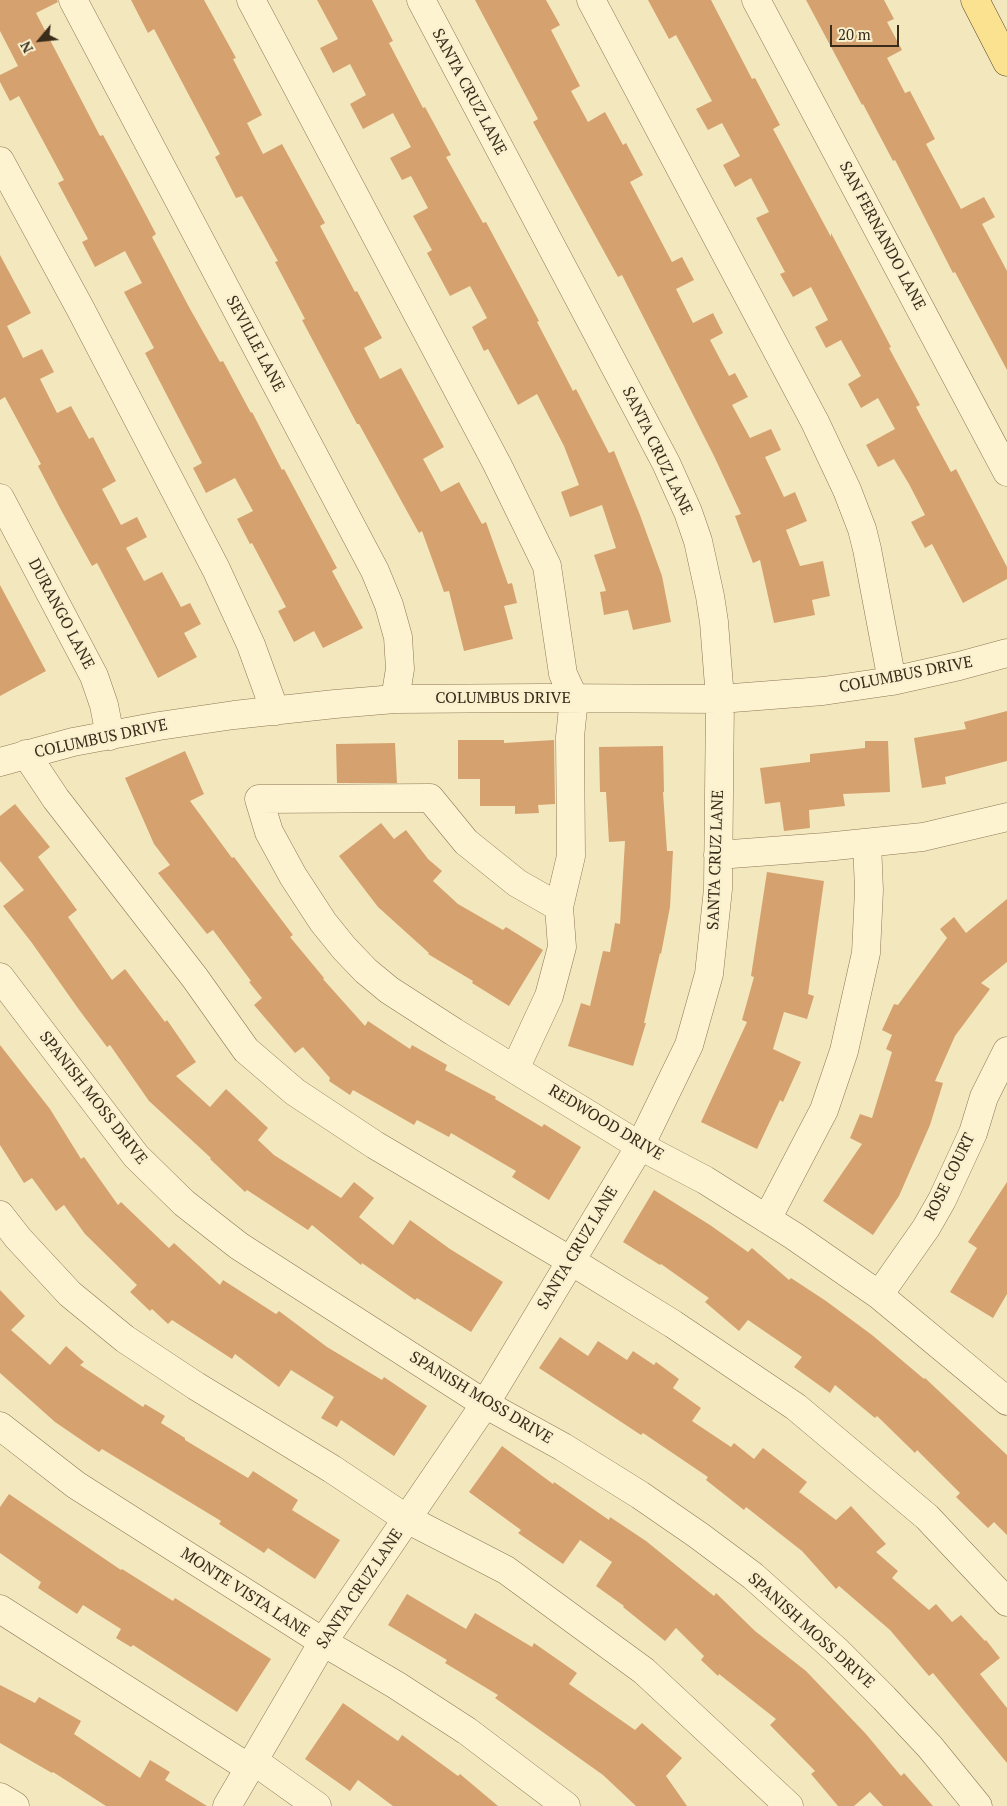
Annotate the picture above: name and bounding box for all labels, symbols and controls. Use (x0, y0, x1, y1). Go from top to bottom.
north arrow (15, 15, 65, 65)
scale bar (832, 15, 901, 47)
text: 20 m (838, 24, 871, 44)
street label: SANTA CRUZ LANE (428, 26, 510, 158)
text: N (15, 38, 37, 56)
street label: SAN FERNANDO LANE (835, 158, 929, 314)
street label: SEVILLE LANE (222, 293, 288, 395)
street label: SANTA CRUZ LANE (618, 384, 696, 518)
street label: DURANGO LANE (24, 555, 98, 673)
street label: COLUMBUS DRIVE (838, 653, 974, 697)
street label: COLUMBUS DRIVE (435, 688, 571, 708)
street label: COLUMBUS DRIVE (33, 716, 169, 762)
street label: SANTA CRUZ LANE (704, 790, 728, 930)
street label: SPANISH MOSS DRIVE (35, 1028, 151, 1168)
street label: REDWOOD DRIVE (545, 1081, 667, 1165)
street label: ROSE COURT (921, 1130, 979, 1224)
street label: SANTA CRUZ LANE (534, 1183, 622, 1313)
street label: SPANISH MOSS DRIVE (406, 1348, 556, 1448)
street label: SANTA CRUZ LANE (313, 1525, 407, 1653)
street label: MONTE VISTA LANE (177, 1544, 313, 1642)
street label: SPANISH MOSS DRIVE (744, 1569, 878, 1693)

